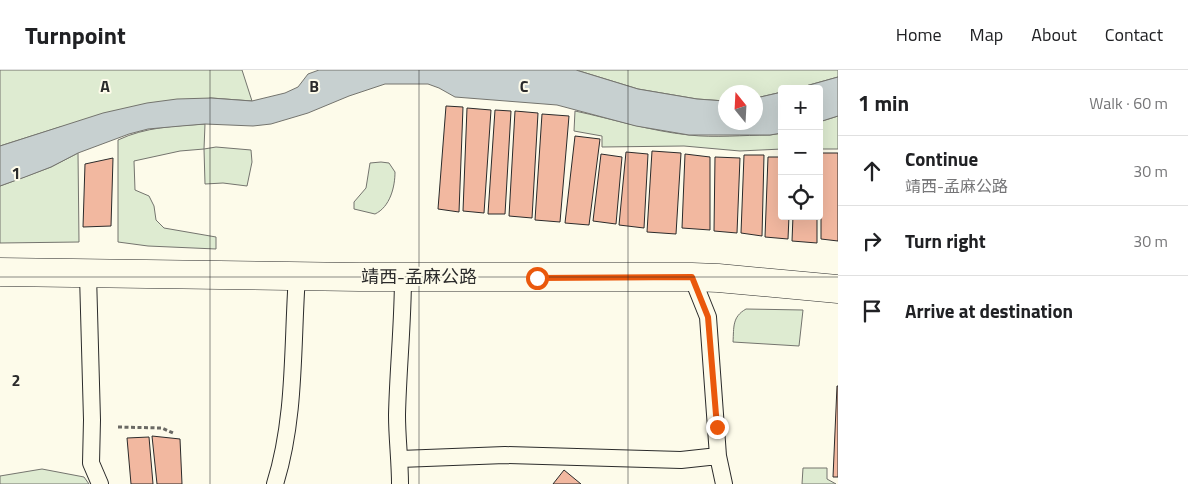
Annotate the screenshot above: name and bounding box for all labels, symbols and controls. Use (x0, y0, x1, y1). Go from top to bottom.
text: Turnpoint (25, 17, 126, 53)
text: Home (896, 21, 942, 48)
text: Map (970, 21, 1003, 48)
text: About (1031, 21, 1077, 48)
text: Contact (1105, 21, 1163, 48)
text: A (100, 74, 110, 98)
text: B (309, 74, 319, 98)
text: C (520, 74, 529, 98)
north arrow (718, 85, 763, 130)
map controls (778, 85, 823, 220)
button: + (778, 85, 823, 130)
text: 1 min (858, 87, 909, 119)
text: Walk · 60 m (1089, 91, 1168, 115)
button: − (778, 130, 823, 175)
text: Continue (905, 144, 978, 173)
icon: ahead (858, 157, 886, 185)
text: 30 m (1133, 159, 1168, 183)
text: 1 (12, 161, 20, 185)
text: 靖西-孟麻公路 (905, 174, 1008, 198)
button: locate (778, 175, 823, 220)
text: Turn right (905, 226, 986, 255)
icon: right (858, 227, 886, 255)
text: 30 m (1133, 229, 1168, 253)
street label: 靖西-孟麻公路 (361, 263, 477, 290)
route start (526, 267, 549, 290)
text: Arrive at destination (905, 296, 1073, 325)
icon: arrive (858, 297, 886, 325)
text: 2 (12, 368, 20, 392)
route end (706, 416, 729, 439)

